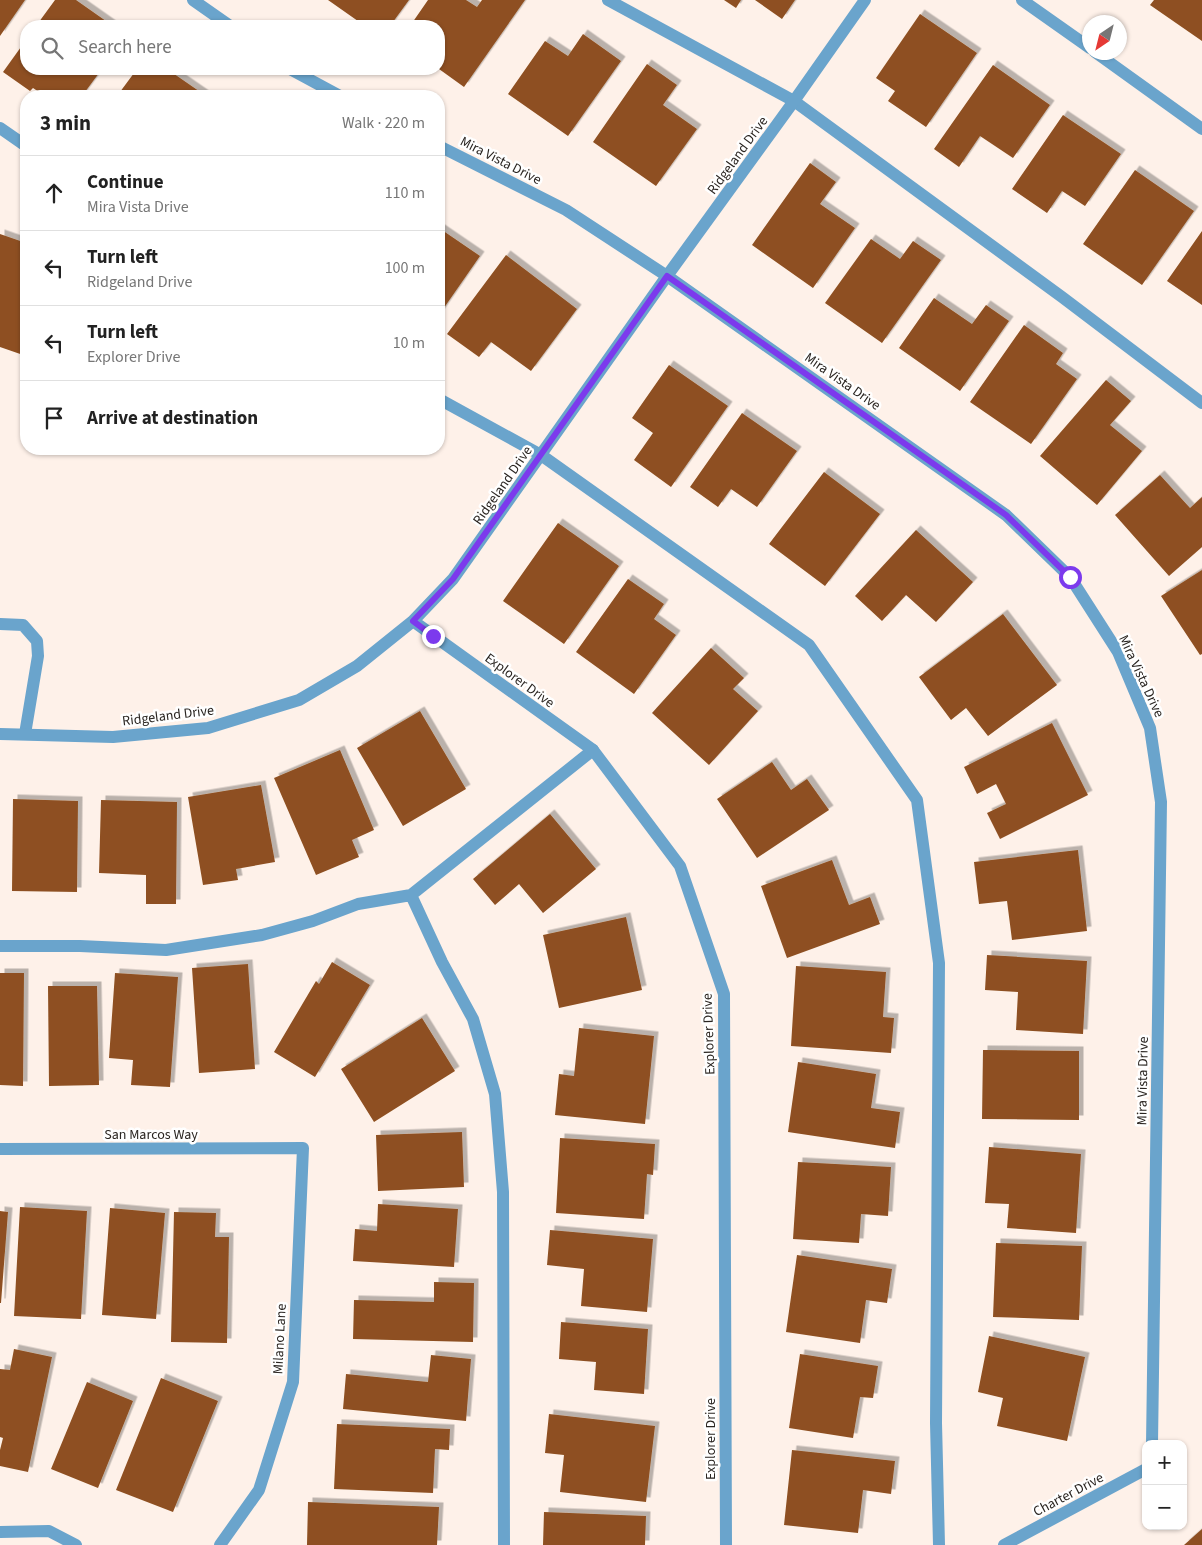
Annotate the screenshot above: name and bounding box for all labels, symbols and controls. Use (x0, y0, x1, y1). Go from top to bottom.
north arrow (1082, 15, 1127, 60)
search box (20, 20, 445, 75)
icon: search (38, 34, 66, 62)
text: Search here (78, 34, 172, 61)
text: 3 min (40, 108, 91, 138)
text: Walk · 220 m (342, 112, 425, 134)
street label: Ridgeland Drive (703, 112, 773, 199)
street label: Mira Vista Drive (456, 132, 545, 190)
text: Continue (87, 169, 164, 196)
icon: ahead (40, 179, 68, 207)
text: 110 m (385, 182, 425, 204)
text: Mira Vista Drive (87, 196, 189, 218)
text: Turn left (87, 244, 158, 271)
icon: left (40, 254, 68, 282)
text: 100 m (385, 257, 425, 279)
text: Ridgeland Drive (87, 271, 192, 293)
text: Turn left (87, 319, 158, 346)
icon: left (40, 329, 68, 357)
text: 10 m (393, 332, 425, 354)
text: Explorer Drive (87, 346, 180, 368)
street label: Mira Vista Drive (800, 348, 885, 416)
icon: arrive (40, 404, 68, 432)
text: Arrive at destination (87, 405, 258, 432)
street label: Ridgeland Drive (468, 442, 537, 529)
route start (1059, 566, 1082, 589)
route end (422, 625, 445, 648)
street label: Mira Vista Drive (1113, 632, 1169, 721)
street label: Explorer Drive (480, 649, 558, 713)
street label: Ridgeland Drive (121, 700, 215, 732)
street label: Explorer Drive (698, 993, 720, 1075)
street label: Mira Vista Drive (1132, 1036, 1154, 1126)
street label: San Marcos Way (104, 1125, 198, 1145)
street label: Milano Lane (268, 1303, 292, 1375)
street label: Explorer Drive (701, 1398, 721, 1480)
map controls (1142, 1440, 1187, 1530)
button: + (1142, 1440, 1187, 1485)
street label: Charter Drive (1030, 1468, 1107, 1522)
button: − (1142, 1485, 1187, 1530)

